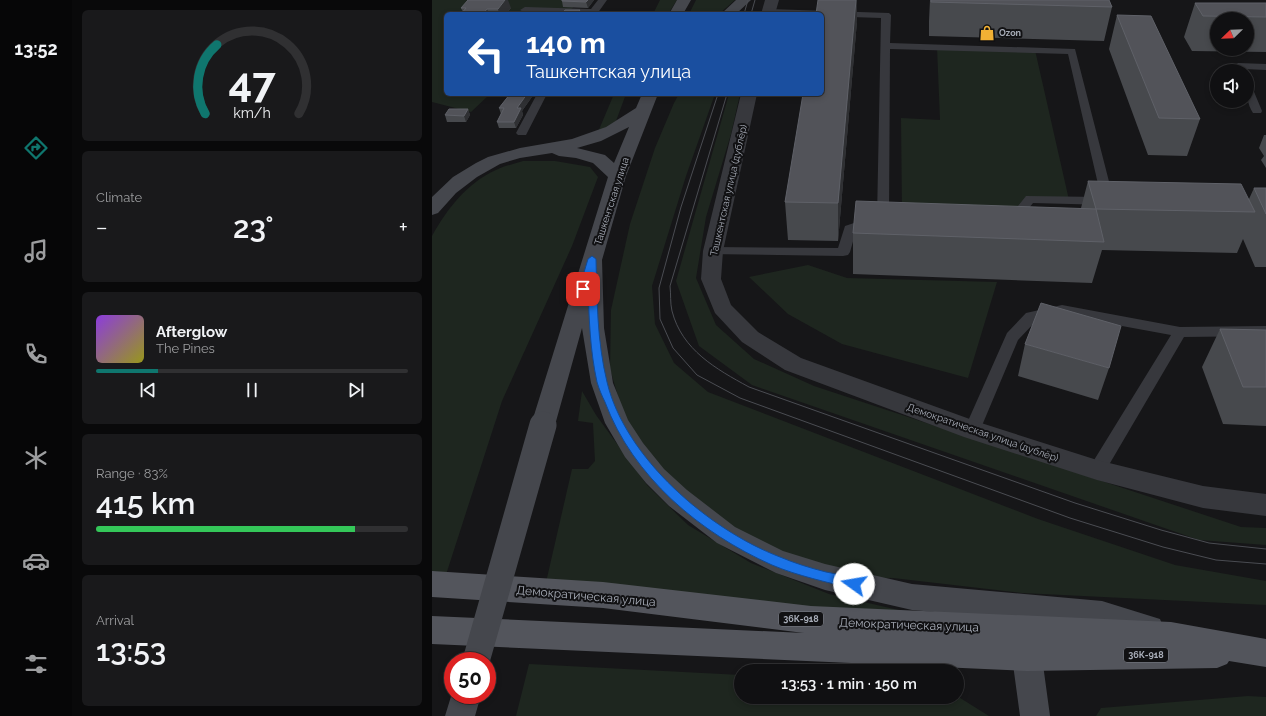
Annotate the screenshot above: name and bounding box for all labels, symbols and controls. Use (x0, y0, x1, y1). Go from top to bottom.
north arrow (1210, 12, 1254, 56)
map controls (1210, 12, 1254, 108)
shop icon: Ozon (978, 24, 996, 42)
text: 140 m (526, 27, 606, 60)
icon: left (460, 28, 512, 80)
place label: Ozon (999, 28, 1021, 38)
text: 13:52 (14, 38, 58, 59)
text: 47 (228, 57, 276, 106)
text: Ташкентская улица (526, 61, 691, 82)
button: sound (1210, 64, 1254, 108)
text: km/h (233, 104, 271, 120)
street label: Ташкентская улица (дублёр) (708, 123, 749, 257)
icon: directions (22, 134, 50, 162)
street label: Ташкентская улица (592, 156, 631, 246)
text: Climate (96, 190, 142, 205)
text: 23° (233, 210, 274, 245)
text: − (96, 214, 108, 240)
text: + (399, 214, 408, 240)
icon: music (22, 237, 50, 265)
pin (566, 272, 600, 306)
icon: arrive (572, 278, 594, 300)
text: Afterglow (156, 323, 227, 341)
icon: phone (22, 340, 50, 368)
text: The Pines (156, 341, 215, 356)
icon: previous (137, 379, 159, 401)
icon: pause (241, 379, 263, 401)
icon: next (345, 379, 367, 401)
street label: Демократическая улица (дублёр) (906, 401, 1060, 464)
icon: climate (22, 444, 50, 472)
text: Range · 83% (96, 466, 168, 481)
text: 415 km (96, 486, 195, 521)
icon: car (22, 547, 50, 575)
position arrow (833, 563, 875, 605)
street label: Демократическая улица (516, 583, 656, 609)
road number: 36К-918 (779, 612, 823, 626)
text: Arrival (96, 613, 134, 628)
street label: Демократическая улица (839, 616, 979, 634)
text: 13:53 (96, 633, 166, 668)
road number: 36К-918 (1124, 648, 1168, 662)
icon: filters (22, 650, 50, 678)
speed limit sign: 50 (444, 652, 496, 704)
text: 13:53 · 1 min · 150 m (781, 675, 917, 693)

